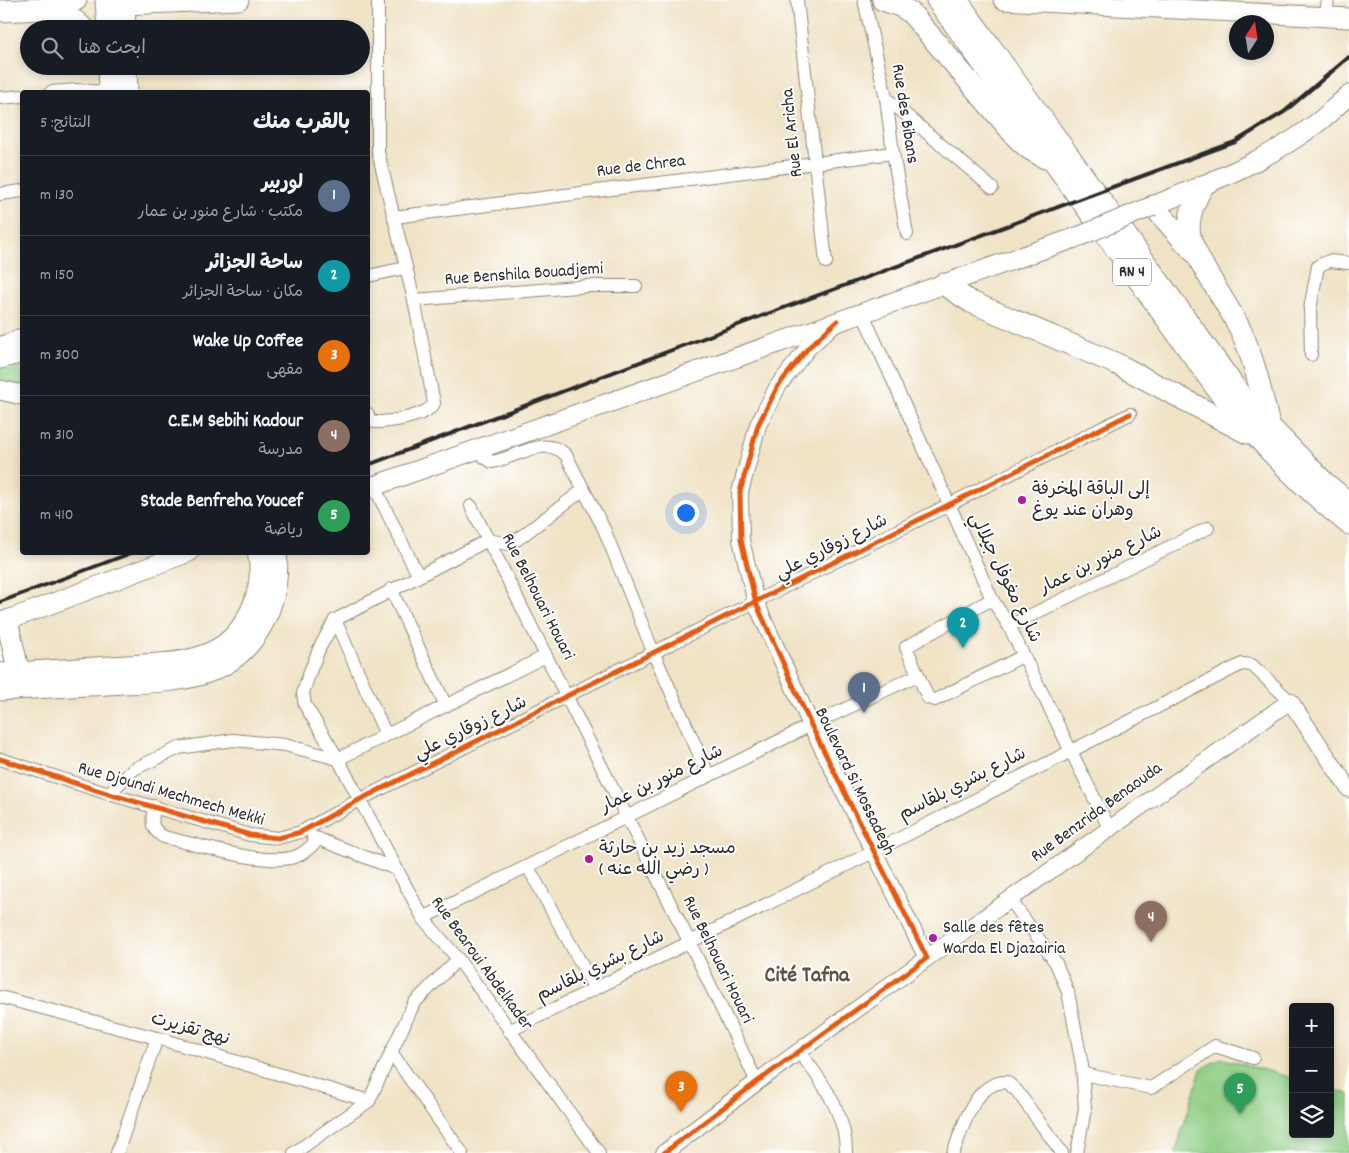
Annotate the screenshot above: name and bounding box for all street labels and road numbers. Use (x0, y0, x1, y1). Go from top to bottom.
street label: Rue des Bibans (884, 62, 924, 166)
street label: Rue El Aricha (776, 87, 810, 179)
street label: Rue de Chrea (595, 149, 687, 185)
street label: Rue Benshila Bouadjemi (444, 257, 604, 293)
road number: RN 4 (1113, 258, 1151, 286)
street label: شارع زوقاري علي (771, 509, 893, 588)
street label: شارع مغوفل جيلالي (961, 509, 1046, 648)
street label: شارع منور بن عمار (1034, 520, 1167, 602)
street label: Rue Belhouari Houari (494, 529, 580, 665)
street label: شارع زوقاري علي (410, 691, 532, 768)
street label: Boulevard Si Mossadegh (807, 704, 901, 860)
street label: شارع منور بن عمار (595, 739, 728, 821)
street label: شارع بشري بلقاسم (895, 742, 1031, 828)
street label: Rue Djoundi Mechmech Mekki (75, 756, 267, 834)
street label: Rue Benzrida Benaouda (1026, 756, 1168, 869)
street label: Rue Bearoui Abdelkader (424, 892, 538, 1037)
street label: Rue Belhouari Houari (675, 892, 759, 1028)
street label: شارع بشري بلقاسم (533, 925, 669, 1009)
street label: نهج تقزيرت (148, 1007, 232, 1053)

